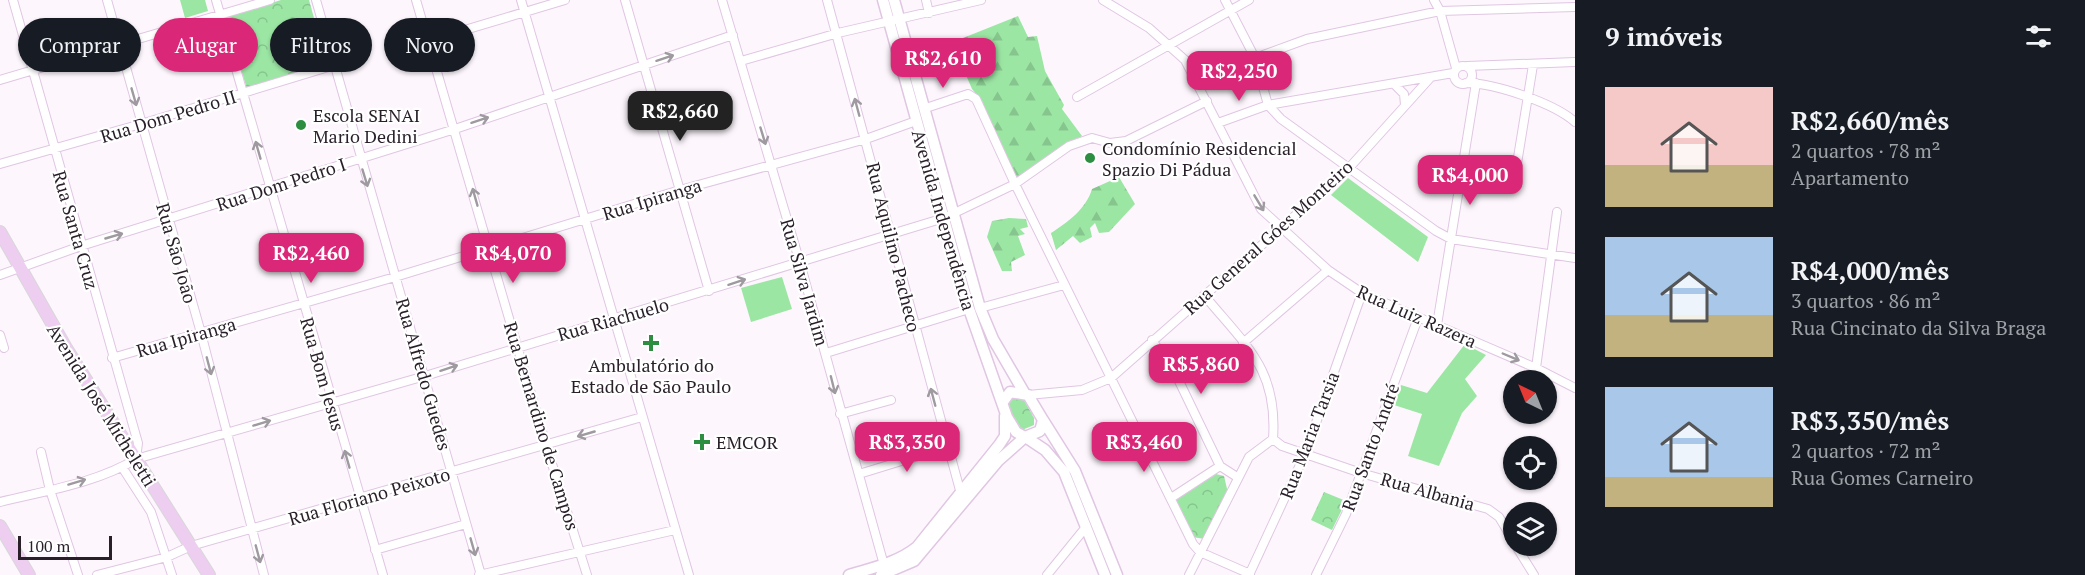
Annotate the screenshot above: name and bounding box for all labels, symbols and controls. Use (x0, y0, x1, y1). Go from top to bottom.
chip: Comprar (18, 18, 141, 72)
chip: Alugar (153, 18, 258, 72)
chip: Filtros (270, 18, 372, 72)
chip: Novo (384, 18, 475, 72)
text: 9 imóveis (1605, 19, 1722, 53)
icon: filters (2022, 20, 2055, 53)
pin: R$2,610 (888, 38, 998, 89)
text: R$2,610 (905, 44, 981, 71)
one-way arrow (655, 51, 674, 62)
pin: R$2,250 (1184, 51, 1294, 102)
text: R$2,250 (1201, 57, 1277, 84)
street label: Rua Dom Pedro II (97, 84, 239, 148)
one-way arrow (128, 87, 140, 106)
pin: R$2,660 (625, 91, 735, 142)
text: R$2,660 (642, 97, 718, 124)
one-way arrow (851, 98, 863, 117)
place label: Escola SENAI Mario Dedini (313, 103, 420, 148)
text: R$2,660/mês (1791, 103, 1949, 137)
icon: home (1653, 111, 1725, 183)
one-way arrow (470, 114, 489, 125)
marker: Escola SENAI Mario Dedini (294, 118, 308, 132)
one-way arrow (758, 126, 769, 145)
street label: Avenida Independência (907, 127, 981, 313)
place label: Condomínio Residencial Spazio Di Pádua (1102, 136, 1297, 181)
text: 2 quartos · 78 m² (1791, 137, 1940, 164)
one-way arrow (252, 141, 264, 160)
marker: Condomínio Residencial Spazio Di Pádua (1083, 151, 1097, 165)
street label: Rua Dom Pedro I (213, 152, 349, 216)
street label: Rua General Góes Monteiro (1178, 154, 1358, 320)
pin: R$4,000 (1415, 155, 1525, 206)
street label: Rua Aquilino Pacheco (861, 160, 927, 334)
text: R$4,000 (1432, 161, 1508, 188)
text: Apartamento (1791, 164, 1909, 191)
street label: Rua Santa Cruz (48, 168, 104, 292)
one-way arrow (360, 168, 372, 187)
street label: Rua Ipiranga (599, 173, 705, 225)
one-way arrow (469, 188, 480, 207)
one-way arrow (1253, 194, 1265, 211)
street label: Rua São João (151, 200, 203, 306)
street label: Rua Silva Jardim (775, 216, 835, 349)
one-way arrow (104, 230, 123, 241)
pin: R$2,460 (256, 233, 366, 284)
pin: R$4,070 (458, 233, 568, 284)
text: R$2,460 (273, 239, 349, 266)
text: R$4,070 (475, 239, 551, 266)
text: R$4,000/mês (1791, 253, 1949, 287)
icon: home (1653, 261, 1725, 333)
one-way arrow (727, 275, 746, 286)
street label: Rua Luiz Razera (1354, 279, 1480, 353)
text: 3 quartos · 86 m² (1791, 287, 1940, 314)
street label: Rua Riachuelo (554, 292, 672, 346)
street label: Rua Alfredo Guedes (391, 295, 457, 453)
street label: Rua Ipiranga (133, 311, 239, 363)
street label: Rua Bom Jesus (295, 314, 351, 434)
text: Rua Cincinato da Silva Braga (1791, 314, 2046, 341)
street label: Avenida José Micheletti (42, 319, 162, 491)
street label: Rua Bernardino de Campos (499, 319, 585, 533)
marker: Ambulatório do Estado de São Paulo (642, 334, 660, 352)
pin: R$5,860 (1146, 344, 1256, 395)
text: R$5,860 (1163, 350, 1239, 377)
one-way arrow (1502, 352, 1520, 363)
place label: Ambulatório do Estado de São Paulo (571, 353, 731, 398)
one-way arrow (204, 356, 216, 375)
one-way arrow (439, 362, 458, 373)
street label: Rua Maria Tarsia (1274, 368, 1344, 502)
north arrow (1503, 370, 1557, 424)
map controls (1503, 370, 1557, 556)
one-way arrow (828, 375, 840, 394)
street label: Rua Santo André (1336, 380, 1404, 514)
one-way arrow (927, 388, 939, 407)
text: R$3,350/mês (1791, 403, 1949, 437)
icon: home (1653, 411, 1725, 483)
one-way arrow (252, 417, 271, 428)
pin: R$3,350 (852, 422, 962, 473)
pin: R$3,460 (1089, 422, 1199, 473)
text: R$3,350 (869, 428, 945, 455)
text: R$3,460 (1106, 428, 1182, 455)
one-way arrow (577, 429, 596, 440)
place label: EMCOR (716, 430, 779, 454)
marker: EMCOR (693, 433, 711, 451)
button: locate (1503, 436, 1557, 490)
text: 2 quartos · 72 m² (1791, 437, 1940, 464)
one-way arrow (341, 450, 352, 469)
street label: Rua Floriano Peixoto (285, 461, 453, 531)
text: Rua Gomes Carneiro (1791, 464, 1973, 491)
street label: Rua Albania (1378, 466, 1478, 516)
one-way arrow (67, 476, 86, 487)
button: layers (1503, 502, 1557, 556)
scale bar (18, 533, 112, 560)
text: 100 m (27, 535, 70, 557)
one-way arrow (467, 537, 479, 556)
one-way arrow (253, 544, 265, 563)

